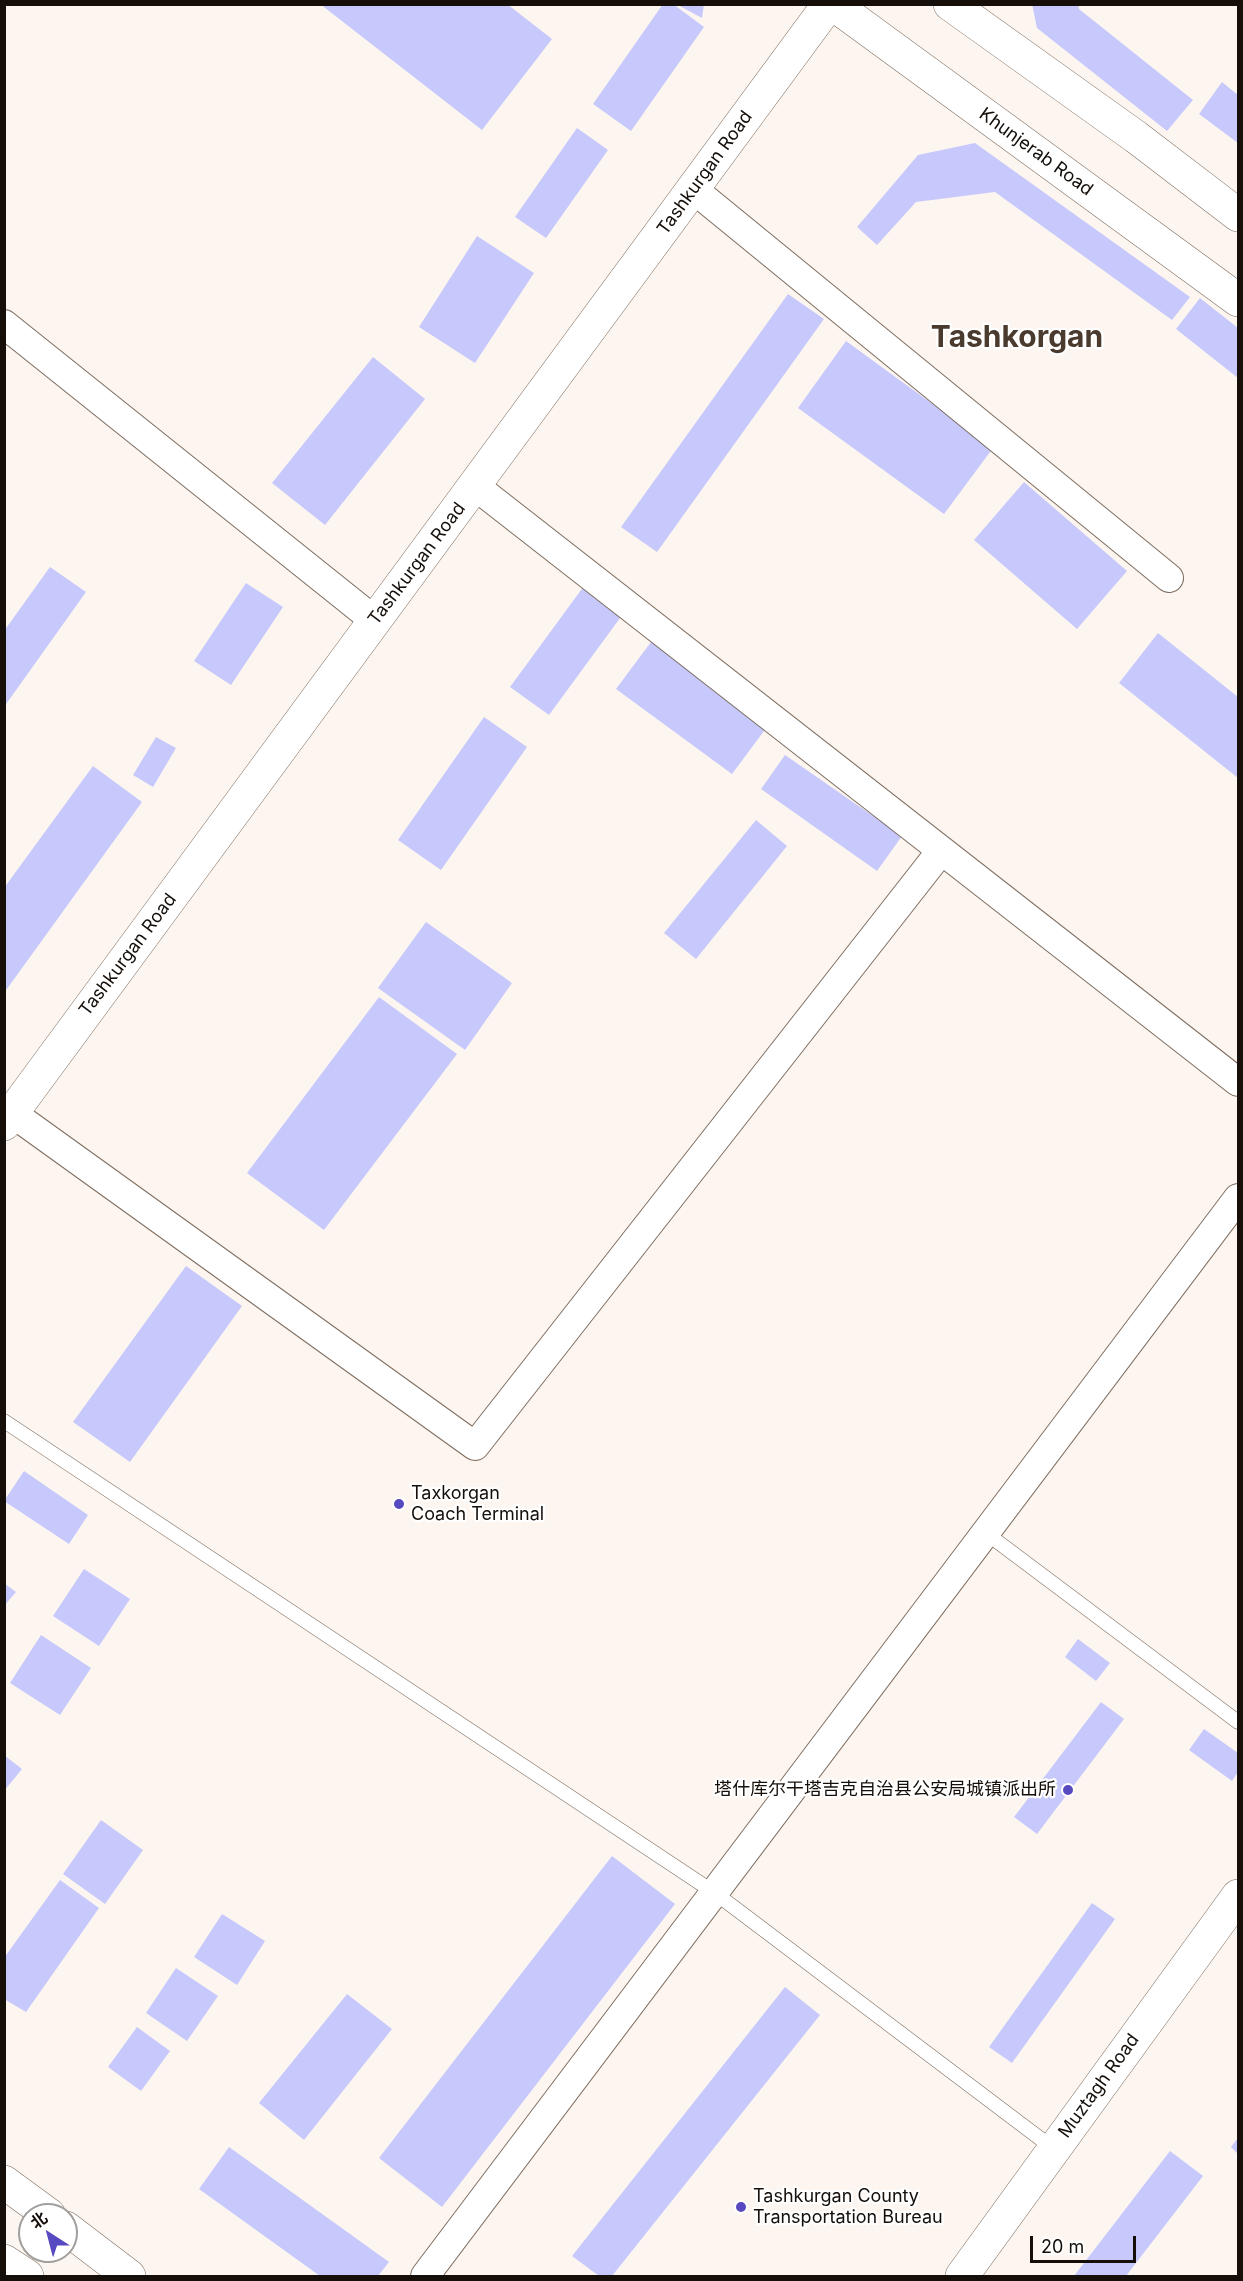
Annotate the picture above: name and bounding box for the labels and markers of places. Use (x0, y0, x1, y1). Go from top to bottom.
place label: Taxkorgan Coach Terminal (411, 1483, 544, 1526)
marker: Taxkorgan Coach Terminal (392, 1497, 406, 1511)
place label: 塔什库尔干塔吉克自治县公安局城镇派出所 (714, 1779, 1056, 1801)
marker: 塔什库尔干塔吉克自治县公安局城镇派出所 (1061, 1783, 1075, 1797)
place label: Tashkurgan County Transportation Bureau (753, 2186, 943, 2228)
marker: Tashkurgan County Transportation Bureau (734, 2200, 748, 2214)

